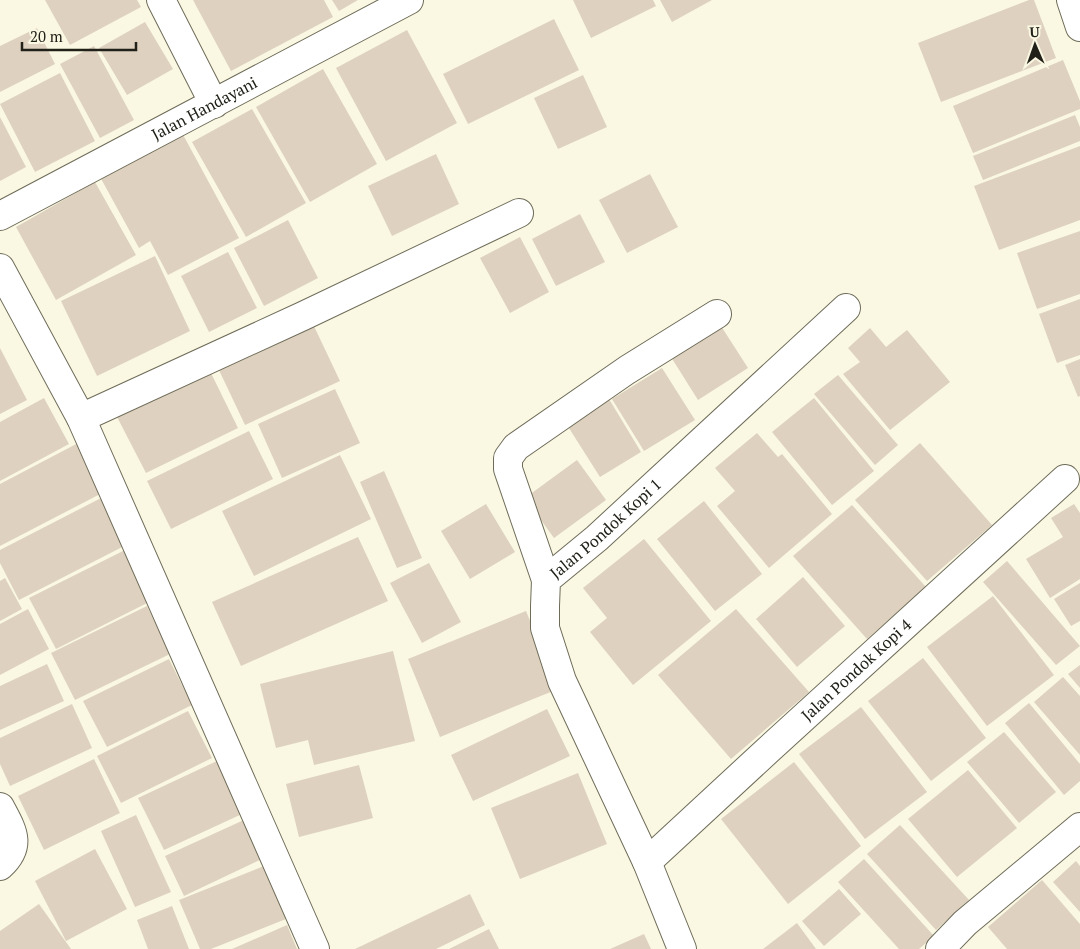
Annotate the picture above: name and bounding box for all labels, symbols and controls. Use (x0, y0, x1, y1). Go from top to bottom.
scale bar (22, 20, 136, 52)
north arrow (1010, 20, 1060, 70)
text: U (1029, 22, 1040, 41)
text: 20 m (30, 26, 63, 46)
street label: Jalan Handayani (148, 71, 261, 145)
street label: Jalan Pondok Kopi 1 (545, 473, 666, 584)
street label: Jalan Pondok Kopi 4 (796, 613, 916, 726)

